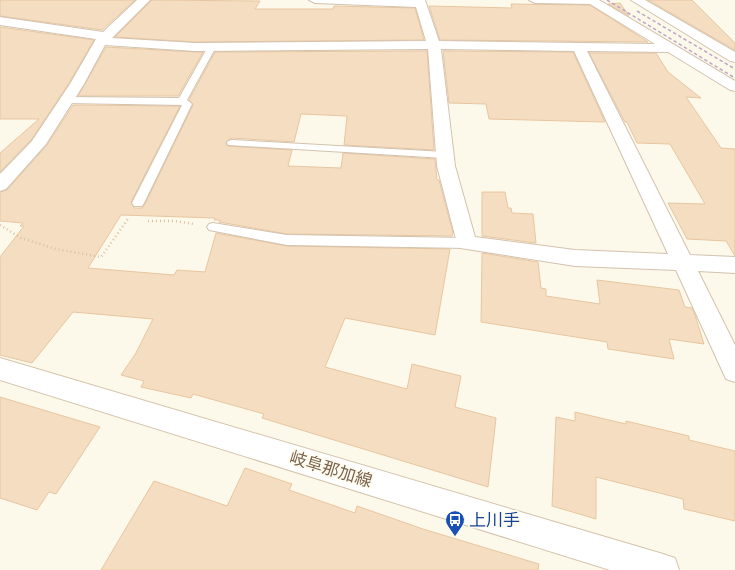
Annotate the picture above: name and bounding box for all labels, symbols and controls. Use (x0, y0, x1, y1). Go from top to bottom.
street label: 岐阜那加線 (288, 446, 375, 490)
bus stop icon: 上川手 (444, 509, 466, 537)
place label: 上川手 (469, 509, 520, 529)

